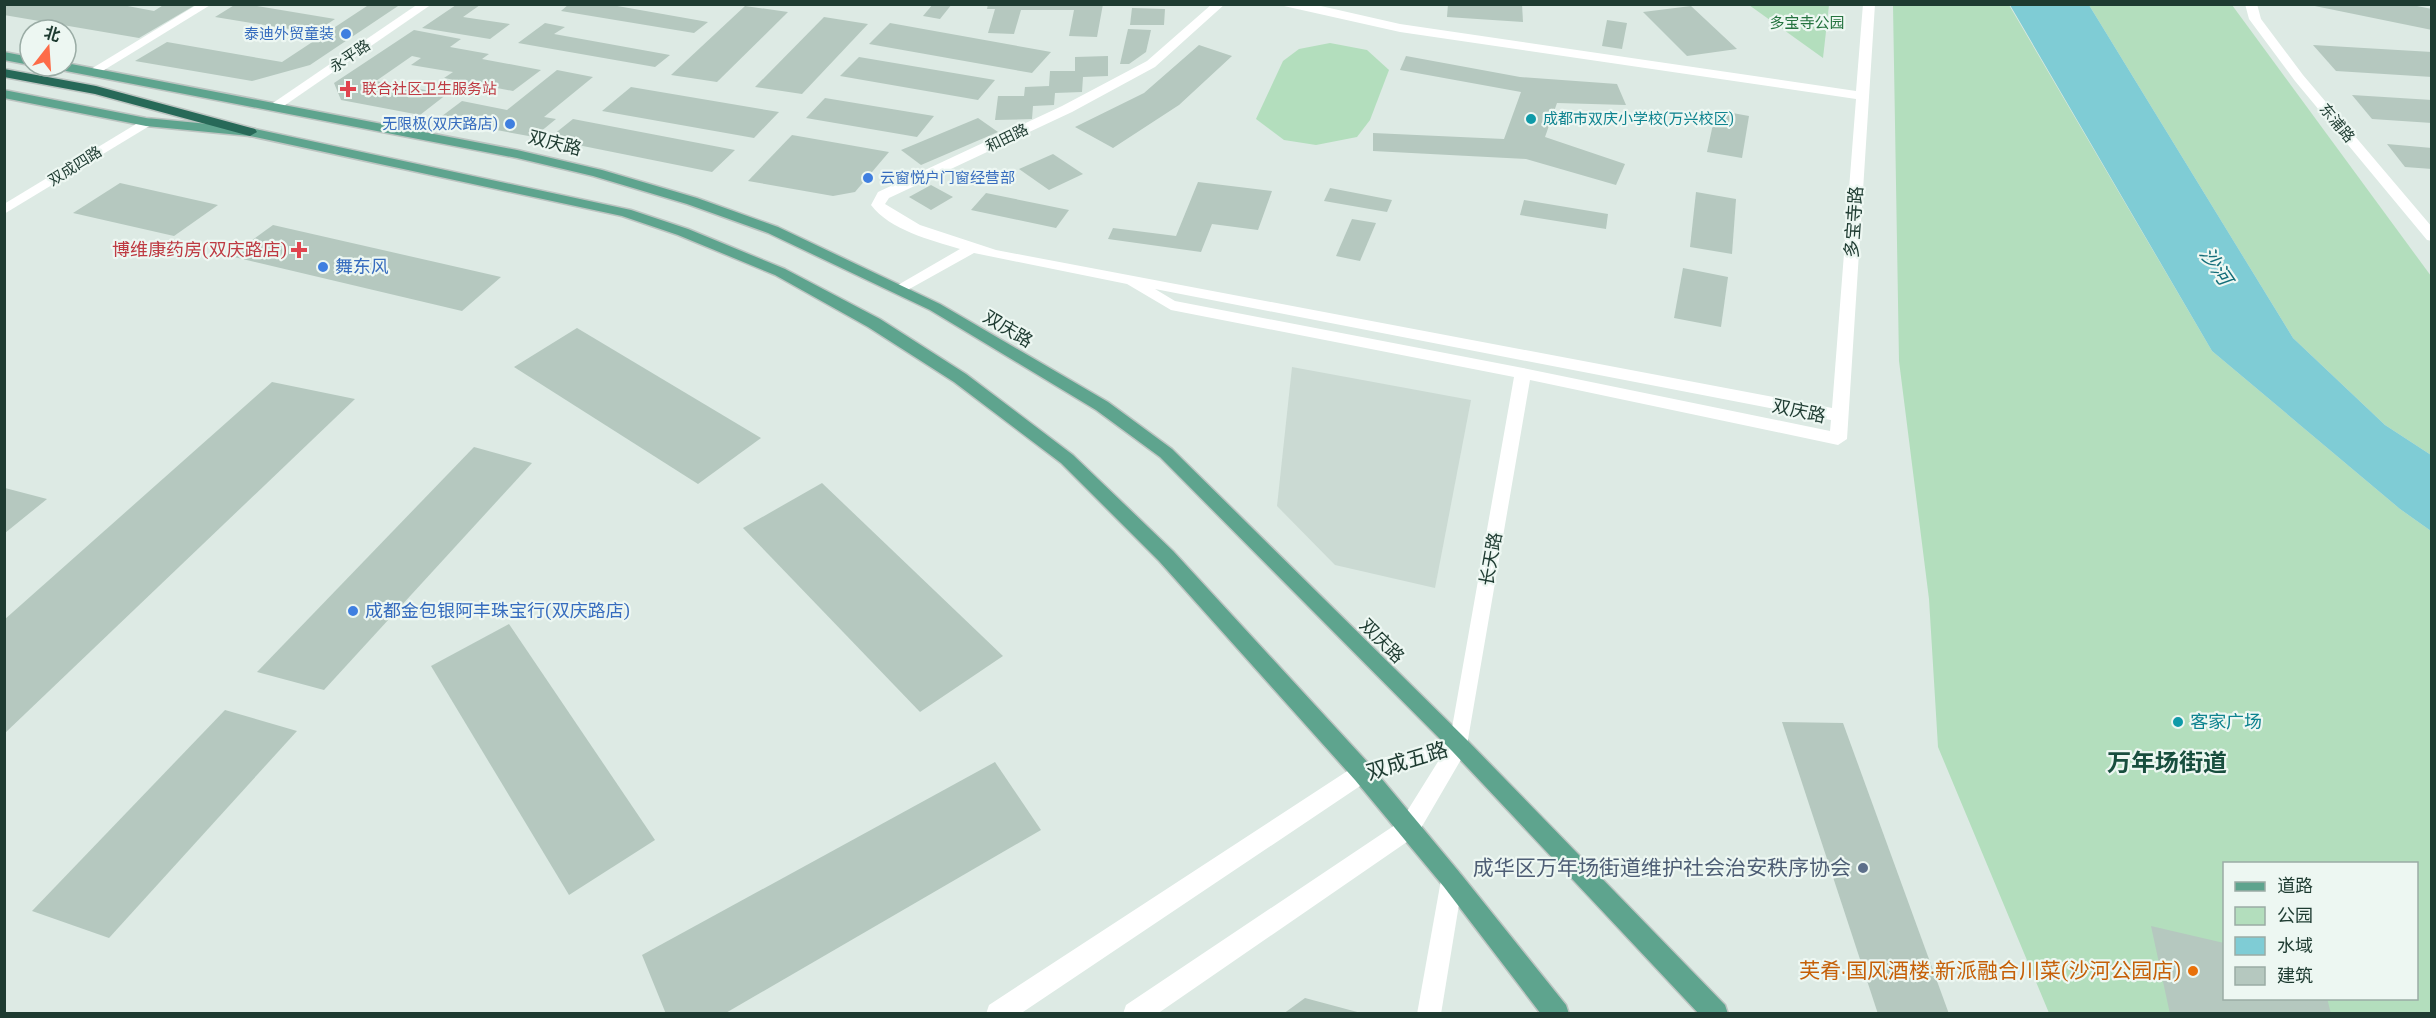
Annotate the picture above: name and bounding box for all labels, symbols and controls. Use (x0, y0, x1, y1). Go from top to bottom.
park label: 多宝寺公园 (1769, 13, 1845, 31)
north arrow (18, 18, 78, 78)
text: 北 (42, 22, 63, 45)
place label: 泰迪外贸童装 (244, 24, 334, 42)
marker: 泰迪外贸童装 (339, 27, 353, 41)
street label: 永平路 (326, 35, 373, 75)
place label: 联合社区卫生服务站 (362, 79, 497, 97)
marker: 联合社区卫生服务站 (339, 80, 357, 98)
street label: 东浦路 (2316, 99, 2359, 145)
place label: 成都市双庆小学校(万兴校区) (1543, 109, 1734, 127)
marker: 成都市双庆小学校(万兴校区) (1524, 112, 1538, 126)
place label: 无限极(双庆路店) (382, 114, 498, 132)
marker: 无限极(双庆路店) (503, 117, 517, 131)
street label: 和田路 (982, 119, 1031, 155)
street label: 双庆路 (526, 125, 584, 159)
street label: 双成四路 (44, 142, 105, 189)
place label: 云窗悦户门窗经营部 (880, 168, 1015, 186)
marker: 云窗悦户门窗经营部 (861, 171, 875, 185)
street label: 多宝寺路 (1840, 185, 1866, 259)
place label: 博维康药房(双庆路店) (112, 238, 287, 260)
water label: 沙河 (2196, 242, 2240, 292)
marker: 博维康药房(双庆路店) (292, 243, 306, 257)
place label: 舞东风 (335, 255, 389, 277)
marker: 舞东风 (316, 260, 330, 274)
street label: 双庆路 (980, 305, 1037, 351)
street label: 双庆路 (1771, 394, 1828, 426)
street label: 长天路 (1474, 530, 1506, 587)
place label: 成都金包银阿丰珠宝行(双庆路店) (365, 599, 630, 621)
marker: 成都金包银阿丰珠宝行(双庆路店) (346, 604, 360, 618)
street label: 双庆路 (1356, 613, 1410, 667)
place label: 客家广场 (2190, 710, 2262, 732)
marker: 客家广场 (2171, 715, 2185, 729)
street label: 双成五路 (1363, 735, 1450, 784)
district label: 万年场街道 (2107, 747, 2227, 776)
place label: 成华区万年场街道维护社会治安秩序协会 (1473, 854, 1851, 879)
marker: 成华区万年场街道维护社会治安秩序协会 (1856, 861, 1870, 875)
legend (2223, 862, 2418, 1000)
text: 道路 (2277, 874, 2313, 896)
text: 公园 (2277, 904, 2313, 926)
text: 水域 (2277, 934, 2313, 956)
place label: 芙肴·国风酒楼·新派融合川菜(沙河公园店) (1799, 957, 2181, 982)
marker: 芙肴·国风酒楼·新派融合川菜(沙河公园店) (2186, 964, 2200, 978)
text: 建筑 (2277, 964, 2313, 986)

